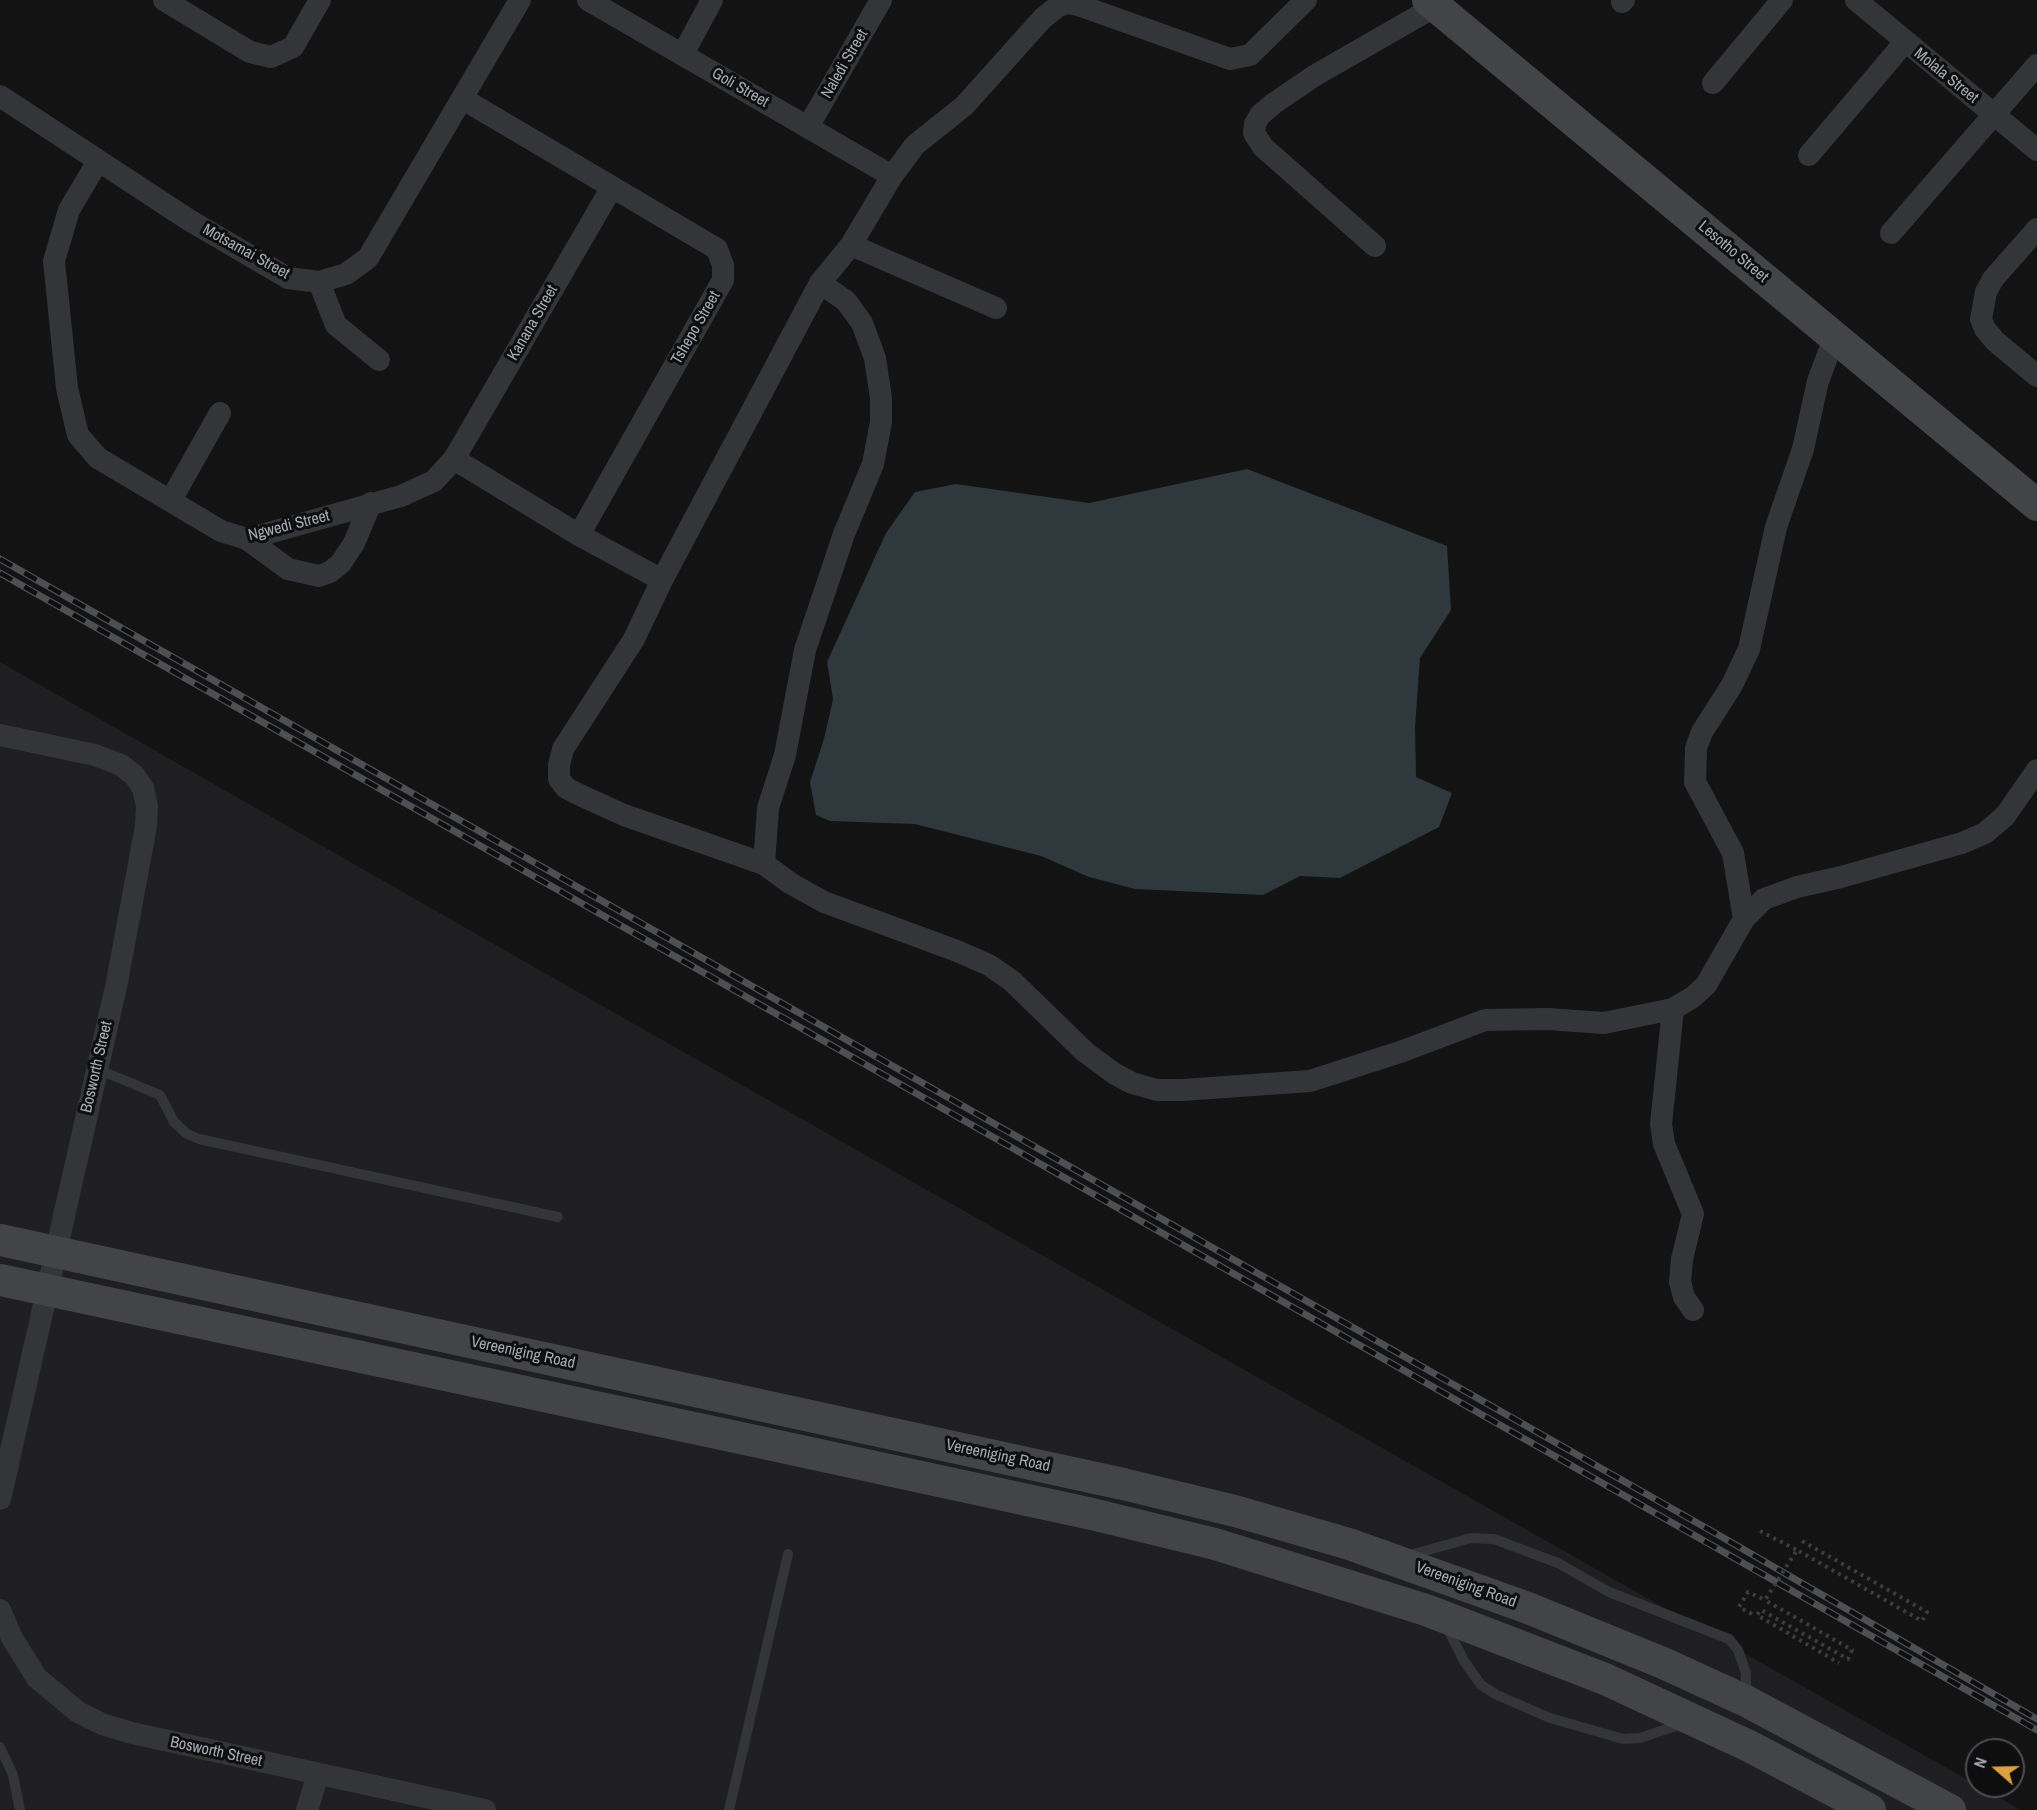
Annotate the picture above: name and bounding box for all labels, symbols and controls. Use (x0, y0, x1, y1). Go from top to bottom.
street label: Naledi Street (818, 26, 872, 102)
street label: Molala Street (1910, 44, 1982, 108)
street label: Goli Street (708, 64, 772, 112)
street label: Lesotho Street (1694, 217, 1772, 287)
street label: Motsamai Street (199, 220, 293, 284)
street label: Kanana Street (504, 282, 562, 364)
street label: Tshepo Street (667, 288, 725, 368)
street label: Ngwedi Street (246, 507, 332, 545)
street label: Bosworth Street (77, 1019, 117, 1115)
street label: Vereeniging Road (469, 1333, 577, 1373)
street label: Vereeniging Road (944, 1436, 1052, 1476)
street label: Vereeniging Road (1413, 1558, 1519, 1612)
street label: Bosworth Street (168, 1733, 264, 1771)
north arrow (1965, 1738, 2025, 1798)
text: N (1968, 1754, 1992, 1771)

